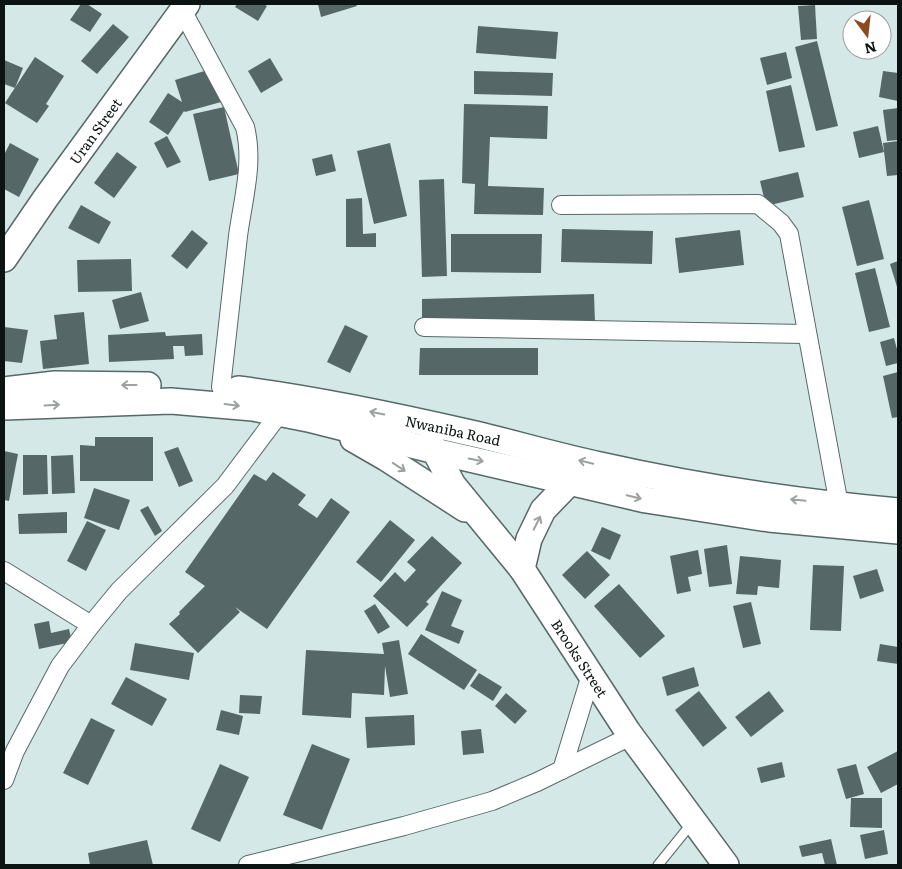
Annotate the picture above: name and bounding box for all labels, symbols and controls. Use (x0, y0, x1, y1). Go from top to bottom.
north arrow (842, 10, 892, 60)
text: N (862, 37, 879, 60)
street label: Uran Street (64, 94, 126, 168)
one-way arrow (121, 380, 138, 390)
one-way arrow (44, 400, 60, 409)
one-way arrow (224, 400, 240, 410)
one-way arrow (369, 408, 385, 418)
street label: Nwaniba Road (404, 410, 503, 450)
one-way arrow (467, 456, 483, 465)
one-way arrow (579, 456, 595, 466)
one-way arrow (391, 462, 405, 472)
one-way arrow (626, 493, 642, 502)
one-way arrow (790, 495, 806, 505)
one-way arrow (533, 516, 542, 531)
street label: Brooks Street (547, 615, 613, 701)

